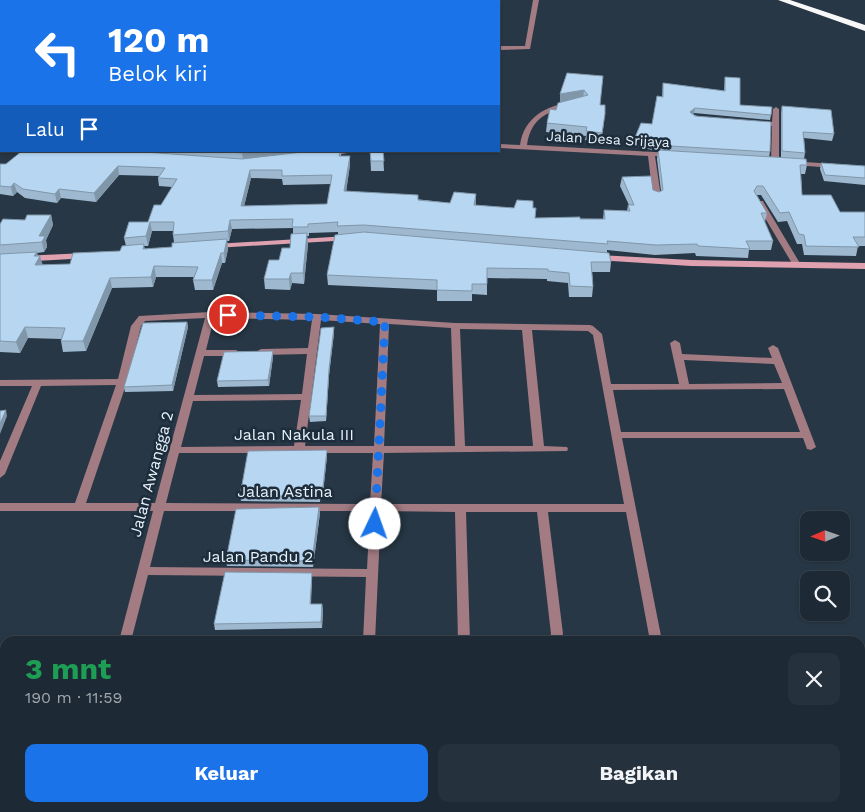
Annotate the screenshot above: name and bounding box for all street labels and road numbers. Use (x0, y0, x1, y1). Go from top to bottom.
street label: Jalan Desa Srijaya (546, 128, 670, 150)
street label: Jalan Awangga 2 (126, 409, 177, 539)
street label: Jalan Nakula III (234, 425, 354, 444)
street label: Jalan Astina (237, 482, 333, 501)
street label: Jalan Pandu 2 (203, 547, 313, 566)

